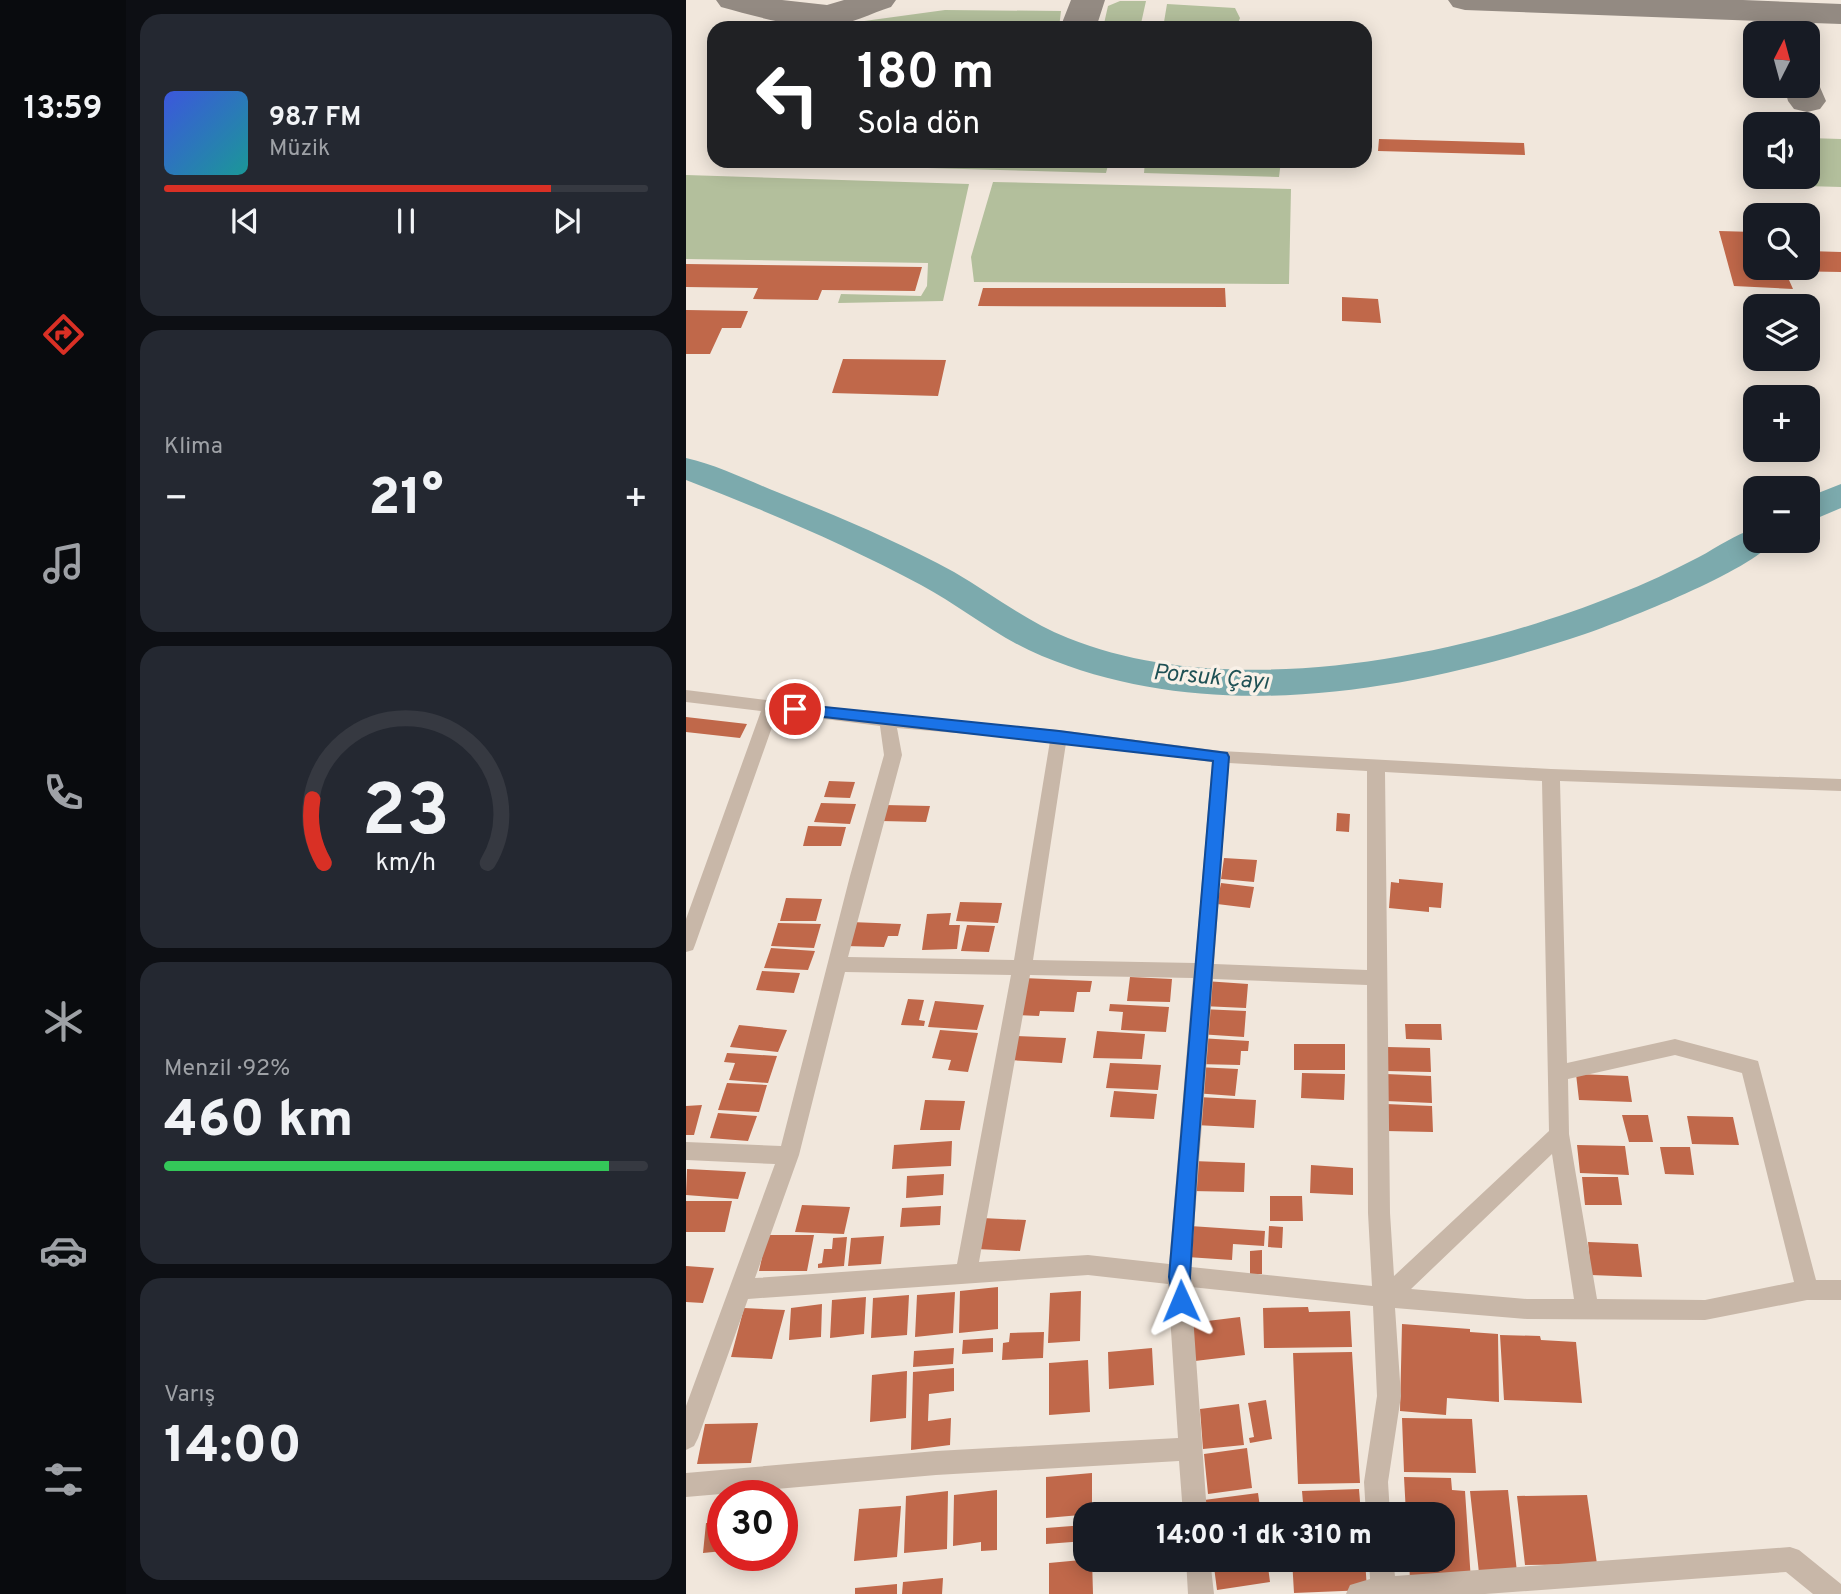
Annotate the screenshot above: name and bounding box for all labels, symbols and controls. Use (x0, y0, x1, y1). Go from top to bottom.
north arrow (1743, 21, 1820, 98)
map controls (1743, 21, 1820, 553)
text: 180 m (857, 44, 994, 106)
icon: left (742, 49, 833, 140)
text: 13:59 (24, 90, 103, 130)
text: 98.7 FM (269, 102, 361, 135)
text: Sola dön (857, 105, 980, 145)
button: sound (1743, 112, 1820, 189)
text: Müzik (269, 135, 330, 164)
icon: previous (226, 202, 264, 240)
icon: pause (387, 202, 425, 240)
icon: next (548, 202, 586, 240)
button: search (1743, 203, 1820, 280)
button: layers (1743, 294, 1820, 371)
icon: directions (39, 310, 88, 359)
button: + (1743, 385, 1820, 462)
text: Klima (164, 433, 223, 462)
text: 21° (369, 467, 443, 533)
text: − (164, 476, 189, 525)
text: + (623, 476, 648, 525)
button: − (1743, 476, 1820, 553)
icon: music (39, 539, 88, 588)
water label: Porsuk Çayı (1152, 659, 1270, 698)
pin (765, 679, 825, 739)
icon: arrive (776, 690, 814, 728)
icon: phone (39, 768, 88, 817)
text: 23 (362, 769, 450, 861)
text: km/h (376, 848, 436, 880)
icon: climate (39, 997, 88, 1046)
text: Menzil · 92% (164, 1055, 290, 1084)
text: 460 km (164, 1089, 353, 1155)
icon: car (39, 1226, 88, 1275)
position arrow (1144, 1264, 1218, 1338)
text: Varış (164, 1381, 215, 1410)
text: 14:00 (164, 1415, 302, 1481)
icon: filters (39, 1455, 88, 1504)
speed limit sign: 30 (707, 1480, 798, 1571)
text: 14:00 · 1 dk · 310 m (1156, 1520, 1372, 1553)

